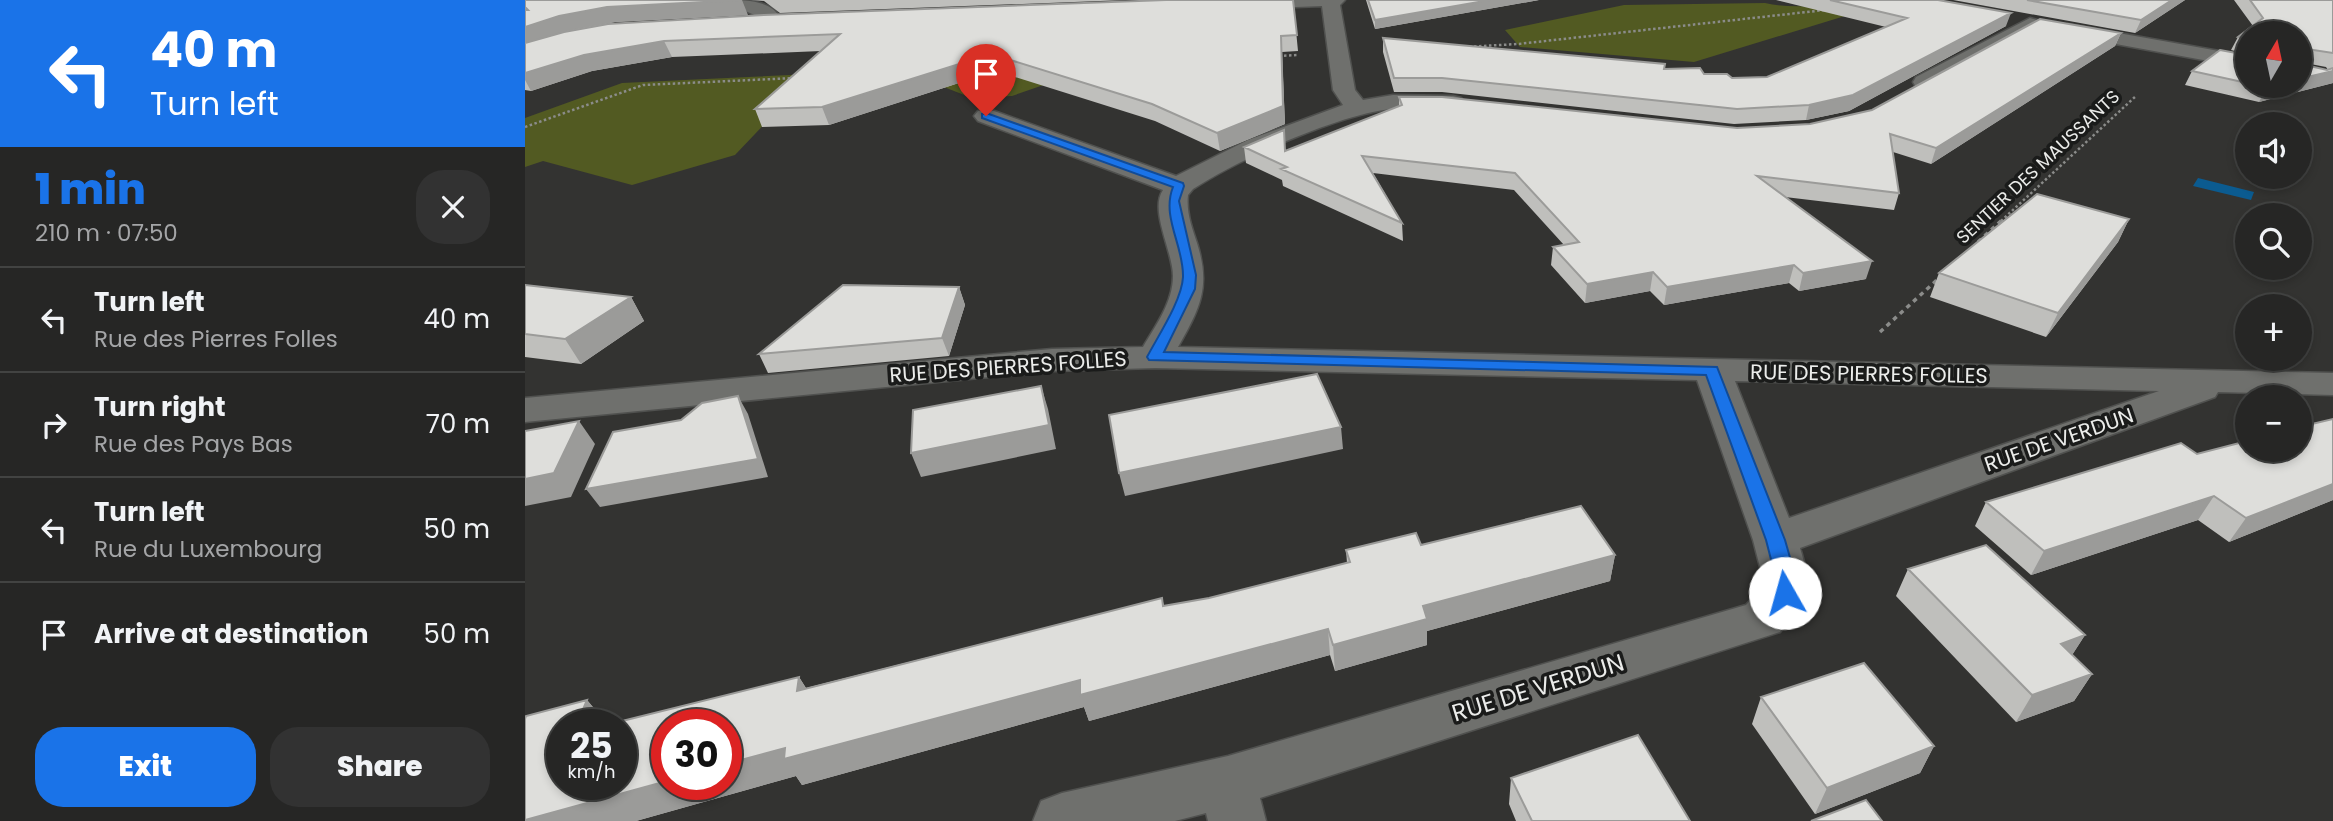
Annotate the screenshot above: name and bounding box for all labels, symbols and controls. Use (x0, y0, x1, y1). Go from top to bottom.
text: 40 m (150, 16, 277, 84)
north arrow (2235, 21, 2312, 98)
map controls (2235, 21, 2312, 462)
icon: left (35, 28, 126, 119)
pin (956, 44, 1016, 116)
icon: arrive (967, 55, 1005, 93)
text: Turn left (150, 81, 279, 126)
street label: SENTIER DES MAUSSANTS (1951, 84, 2125, 249)
button: sound (2235, 112, 2312, 189)
text: 1 min (35, 160, 146, 219)
button: close (416, 170, 490, 244)
button: search (2235, 203, 2312, 280)
text: 210 m · 07:50 (35, 217, 178, 249)
text: Turn left (94, 284, 205, 320)
button: + (2235, 294, 2312, 371)
icon: left (35, 301, 73, 339)
text: 40 m (424, 301, 490, 337)
text: Rue des Pierres Folles (94, 323, 338, 355)
street label: RUE DES PIERRES FOLLES (888, 344, 1127, 389)
street label: RUE DES PIERRES FOLLES (1750, 357, 1988, 390)
button: − (2235, 385, 2312, 462)
text: Turn right (94, 389, 226, 425)
street label: RUE DE VERDUN (1980, 400, 2137, 479)
icon: right (35, 406, 73, 444)
text: 70 m (426, 406, 490, 442)
text: Rue des Pays Bas (94, 428, 293, 460)
text: Turn left (94, 494, 205, 530)
icon: left (35, 511, 73, 549)
text: 50 m (424, 511, 490, 547)
text: Rue du Luxembourg (94, 533, 322, 565)
position arrow (1748, 556, 1822, 630)
icon: arrive (35, 616, 73, 654)
text: Arrive at destination (94, 616, 369, 652)
text: 50 m (424, 616, 490, 652)
street label: RUE DE VERDUN (1448, 646, 1628, 729)
speed limit sign: 30 (651, 709, 742, 800)
text: 25 (570, 721, 613, 770)
button: Exit (35, 727, 256, 807)
button: Share (270, 727, 490, 807)
text: km/h (568, 759, 615, 784)

